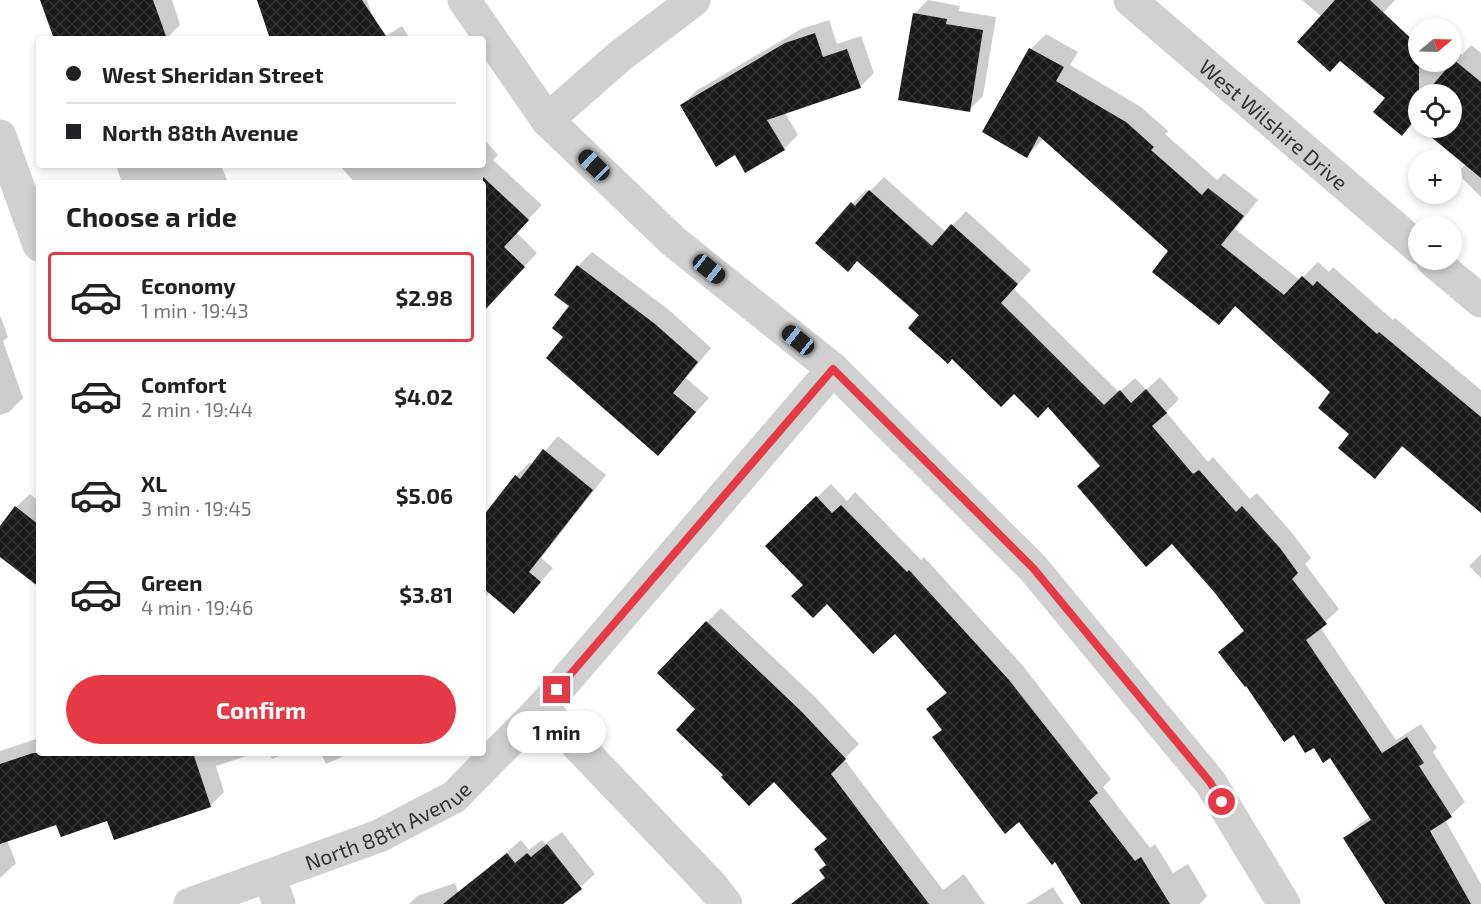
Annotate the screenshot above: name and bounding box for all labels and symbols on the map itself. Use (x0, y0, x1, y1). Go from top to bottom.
north arrow (1408, 18, 1462, 72)
street label: West Wilshire Drive (1195, 53, 1353, 194)
car (575, 146, 613, 184)
car (689, 251, 729, 287)
car (778, 322, 818, 358)
route end (543, 676, 570, 703)
callout: 1 min (508, 711, 606, 753)
street label: North 88th Avenue (301, 776, 475, 874)
route start (1208, 788, 1235, 815)

